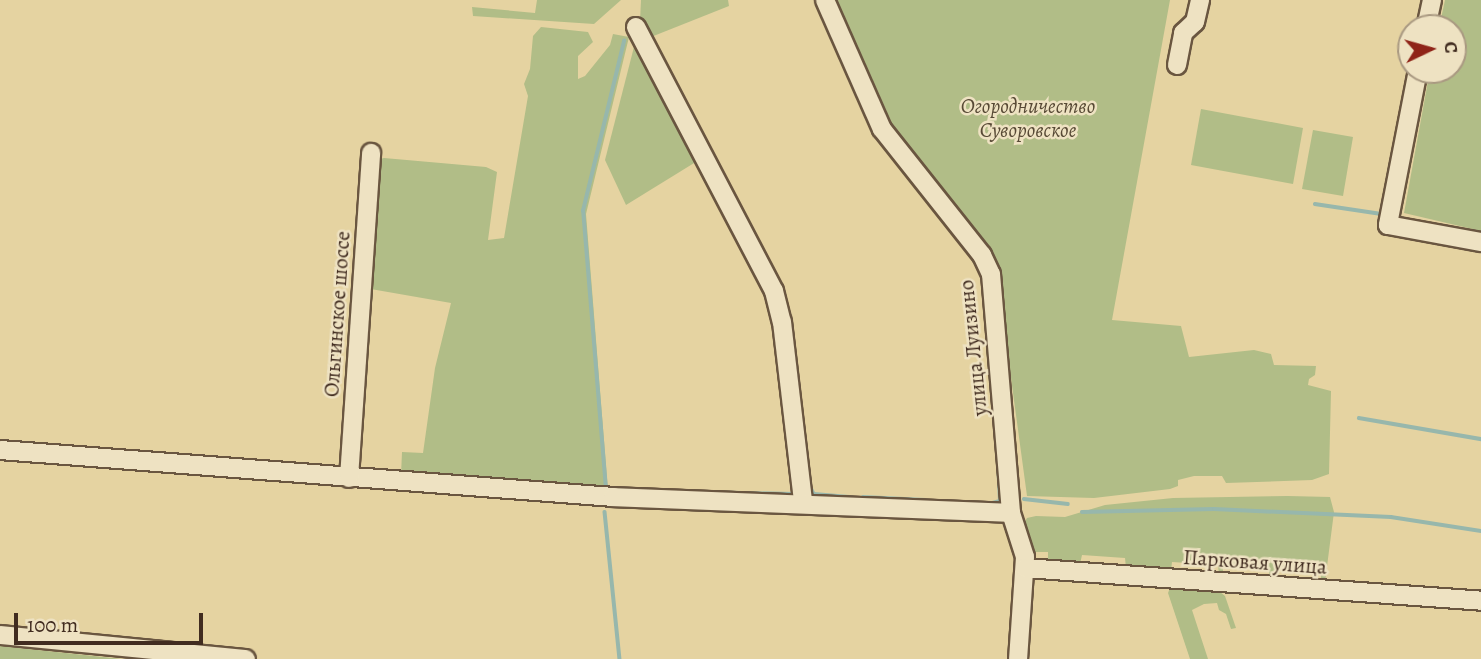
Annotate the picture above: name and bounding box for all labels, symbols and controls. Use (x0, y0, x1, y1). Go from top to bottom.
north arrow (1397, 14, 1467, 84)
text: С (1437, 40, 1464, 54)
park label: Огородничество Суворовское (961, 93, 1095, 143)
street label: Ольгинское шоссе (319, 230, 355, 398)
street label: улица Луизино (953, 279, 993, 417)
street label: Парковая улица (1182, 544, 1328, 580)
scale bar (18, 600, 206, 644)
text: 100 m (27, 611, 78, 639)

